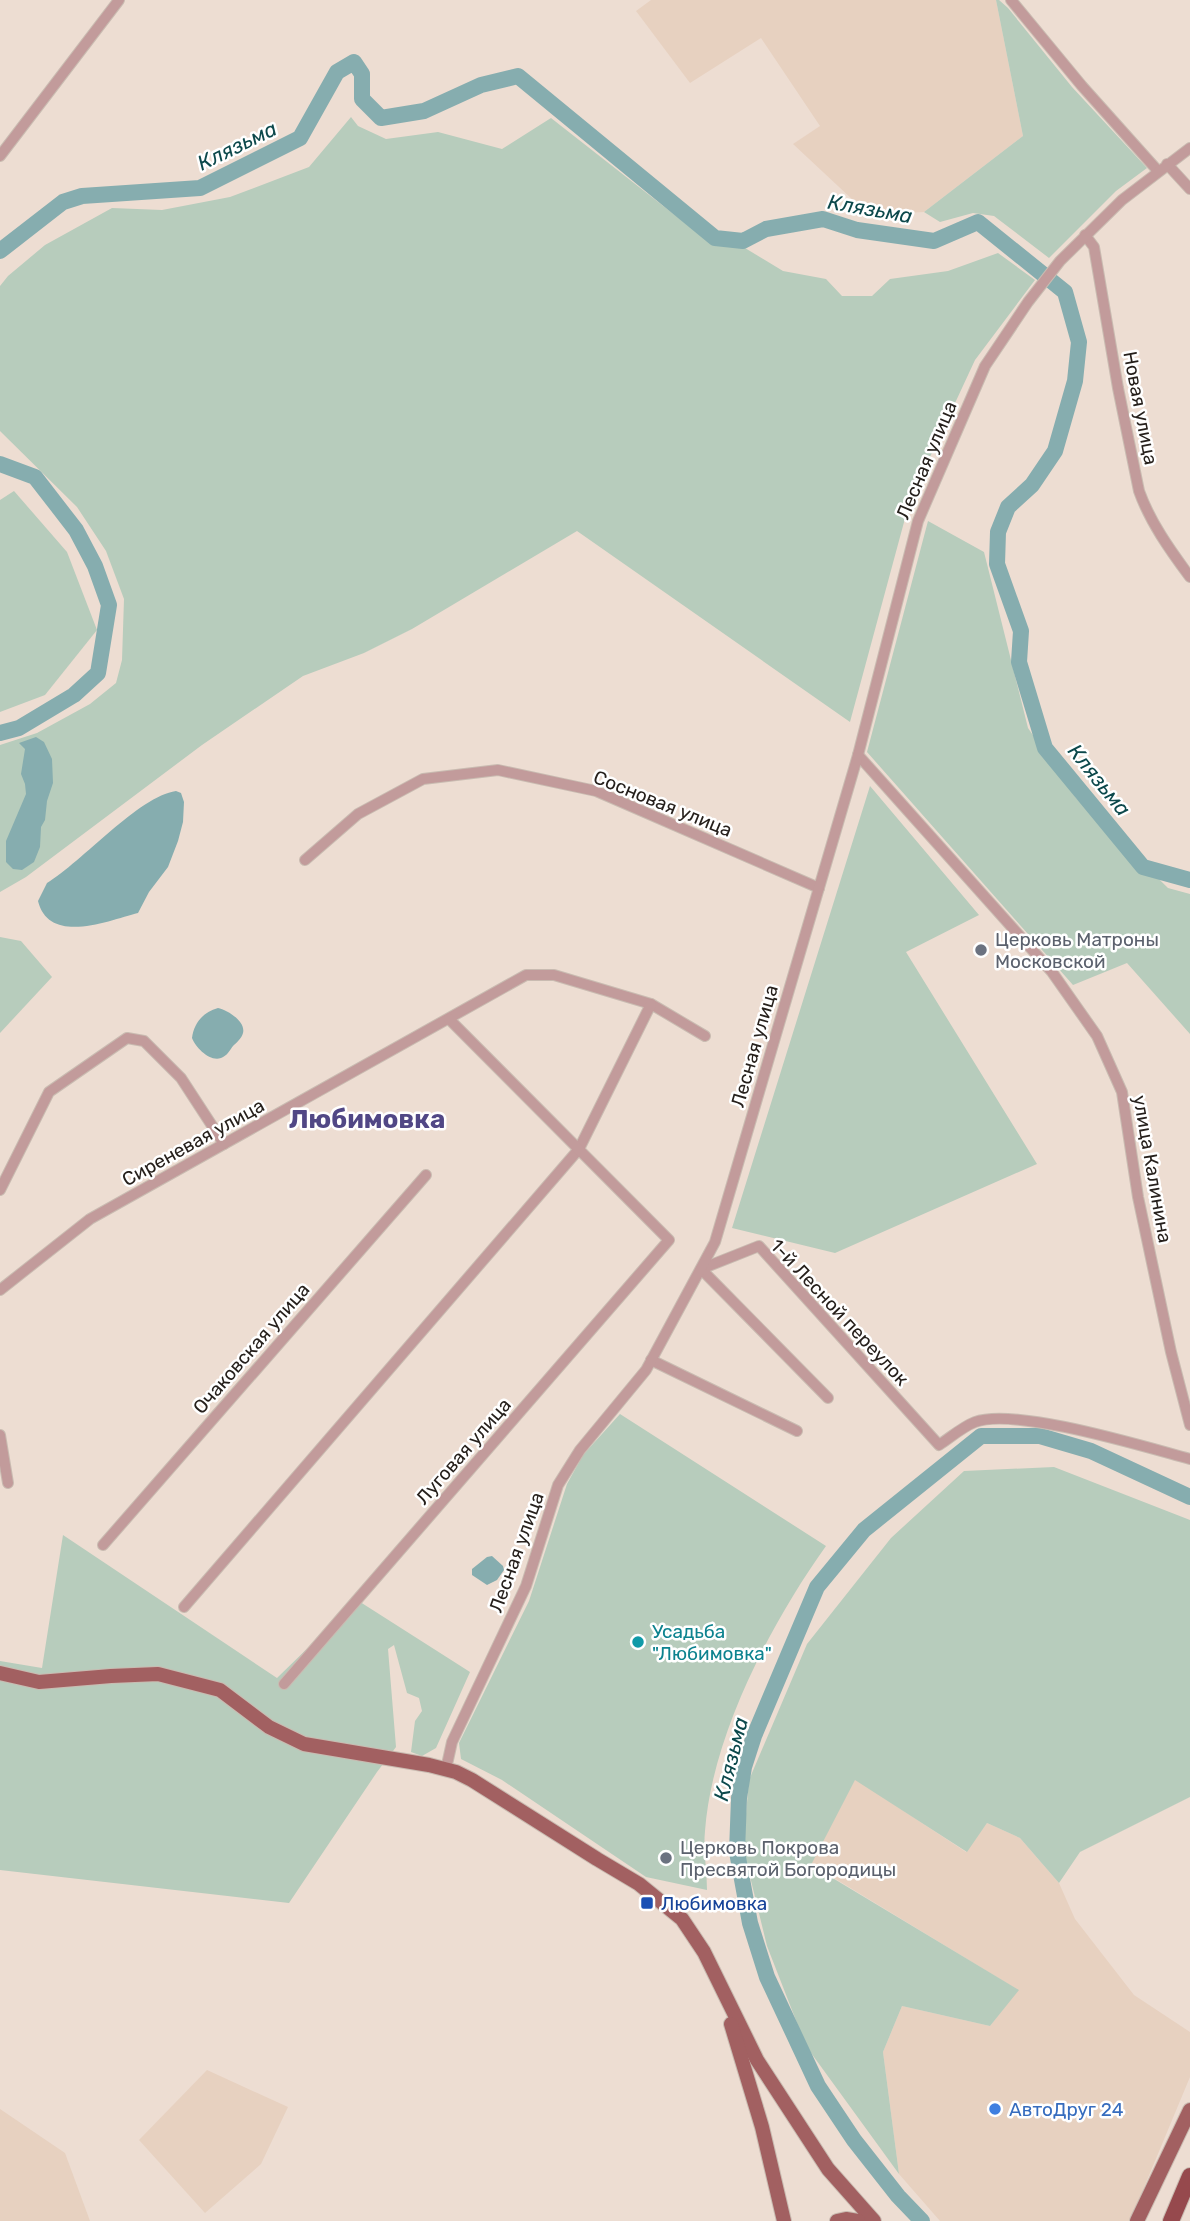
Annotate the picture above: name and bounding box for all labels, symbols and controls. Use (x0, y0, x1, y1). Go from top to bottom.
water label: Клязьма (193, 116, 281, 176)
water label: Клязьма (826, 189, 914, 228)
street label: Новая улица (1118, 349, 1163, 467)
street label: Лесная улица (891, 398, 962, 523)
water label: Клязьма (1063, 739, 1136, 821)
street label: Сосновая улица (590, 765, 735, 842)
place label: Церковь Матроны Московской (995, 928, 1159, 973)
marker: Церковь Матроны Московской (973, 942, 989, 958)
street label: Лесная улица (726, 982, 783, 1110)
street label: улица Калинина (1128, 1093, 1177, 1245)
street label: Сиреневая улица (118, 1094, 268, 1191)
district label: Любимовка (289, 1104, 445, 1135)
street label: 1-й Лесной переулок (766, 1234, 914, 1390)
street label: Очаковская улица (188, 1278, 314, 1418)
street label: Луговая улица (411, 1393, 516, 1509)
street label: Лесная улица (484, 1489, 549, 1615)
place label: Усадьба "Любимовка" (652, 1620, 772, 1665)
marker: Усадьба "Любимовка" (630, 1634, 646, 1650)
water label: Клязьма (708, 1714, 753, 1803)
place label: Церковь Покрова Пресвятой Богородицы (680, 1836, 896, 1881)
marker: Церковь Покрова Пресвятой Богородицы (658, 1850, 674, 1866)
place label: Любимовка (661, 1892, 767, 1915)
marker: Любимовка (639, 1895, 655, 1911)
place label: АвтоДруг 24 (1009, 2098, 1124, 2121)
marker: АвтоДруг 24 (987, 2101, 1003, 2117)

